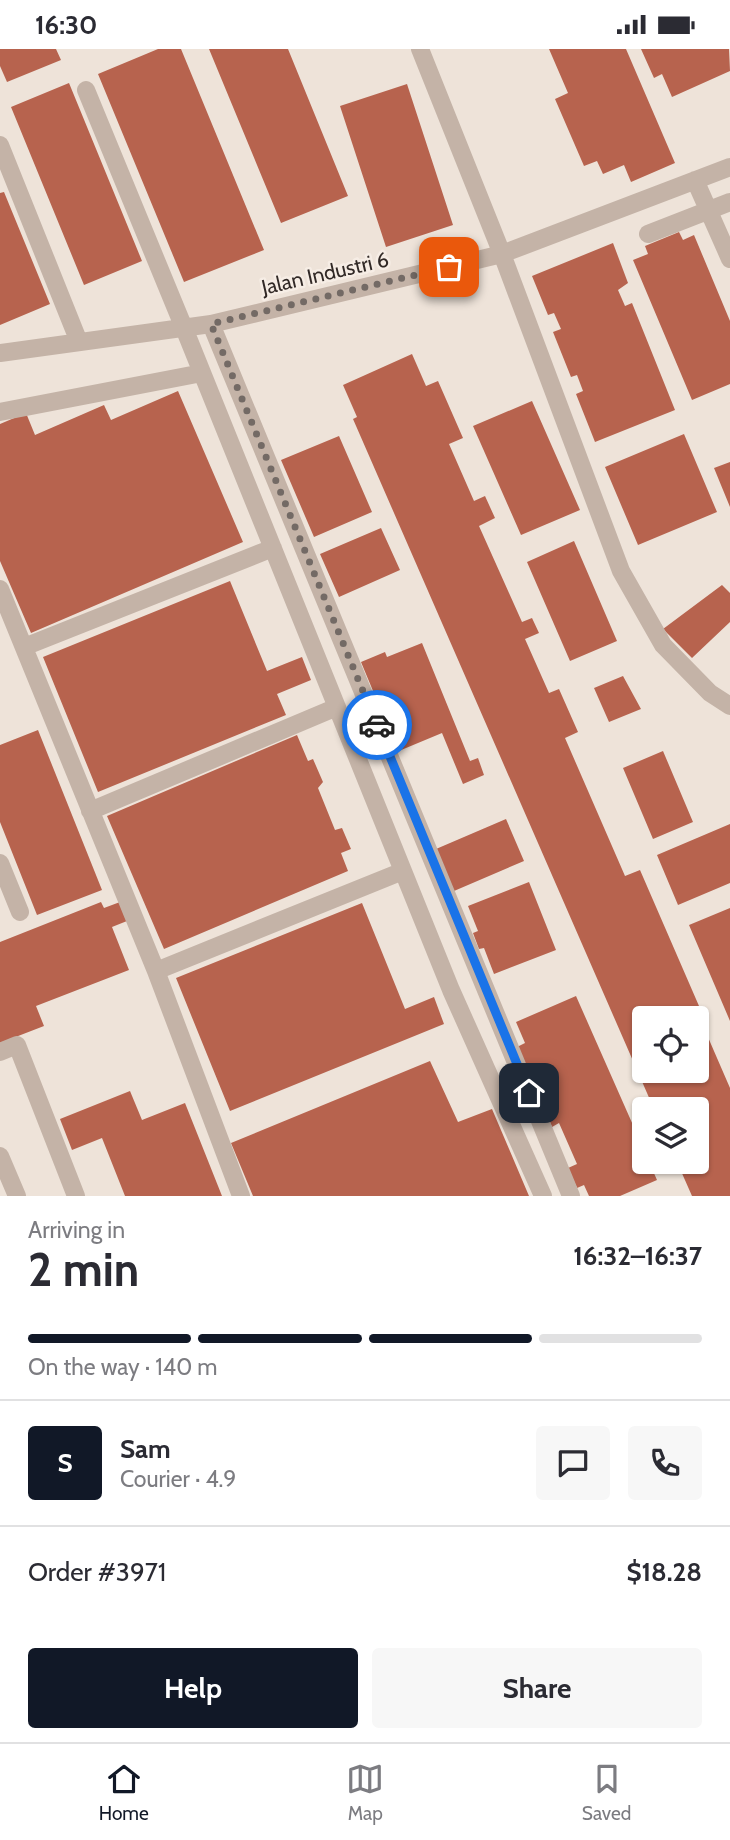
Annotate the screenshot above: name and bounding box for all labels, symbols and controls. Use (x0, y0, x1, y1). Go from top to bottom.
text: 16:30 (35, 9, 97, 41)
pin (419, 237, 479, 297)
street label: Jalan Industri 6 (258, 246, 391, 300)
icon: bag (430, 248, 468, 286)
courier (342, 690, 412, 760)
icon: car (358, 706, 396, 744)
map controls (632, 1006, 709, 1174)
button: locate (632, 1006, 709, 1083)
pin (499, 1063, 559, 1123)
icon: home (510, 1074, 548, 1112)
button: layers (632, 1097, 709, 1174)
text: Arriving in (28, 1216, 125, 1244)
text: 16:32–16:37 (573, 1240, 702, 1272)
text: 2 min (28, 1242, 139, 1298)
text: On the way · 140 m (28, 1353, 218, 1381)
button: chat (536, 1426, 610, 1500)
button: phone (628, 1426, 702, 1500)
text: Sam (120, 1433, 171, 1465)
text: S (57, 1447, 73, 1479)
text: Courier · 4.9 (120, 1465, 236, 1493)
text: Order #3971 (28, 1556, 166, 1588)
text: $18.28 (626, 1556, 702, 1588)
button: Help (28, 1648, 358, 1728)
button: Share (372, 1648, 702, 1728)
tab: Home (99, 1760, 149, 1825)
tab: Map (346, 1760, 384, 1825)
tab: Saved (582, 1760, 631, 1825)

